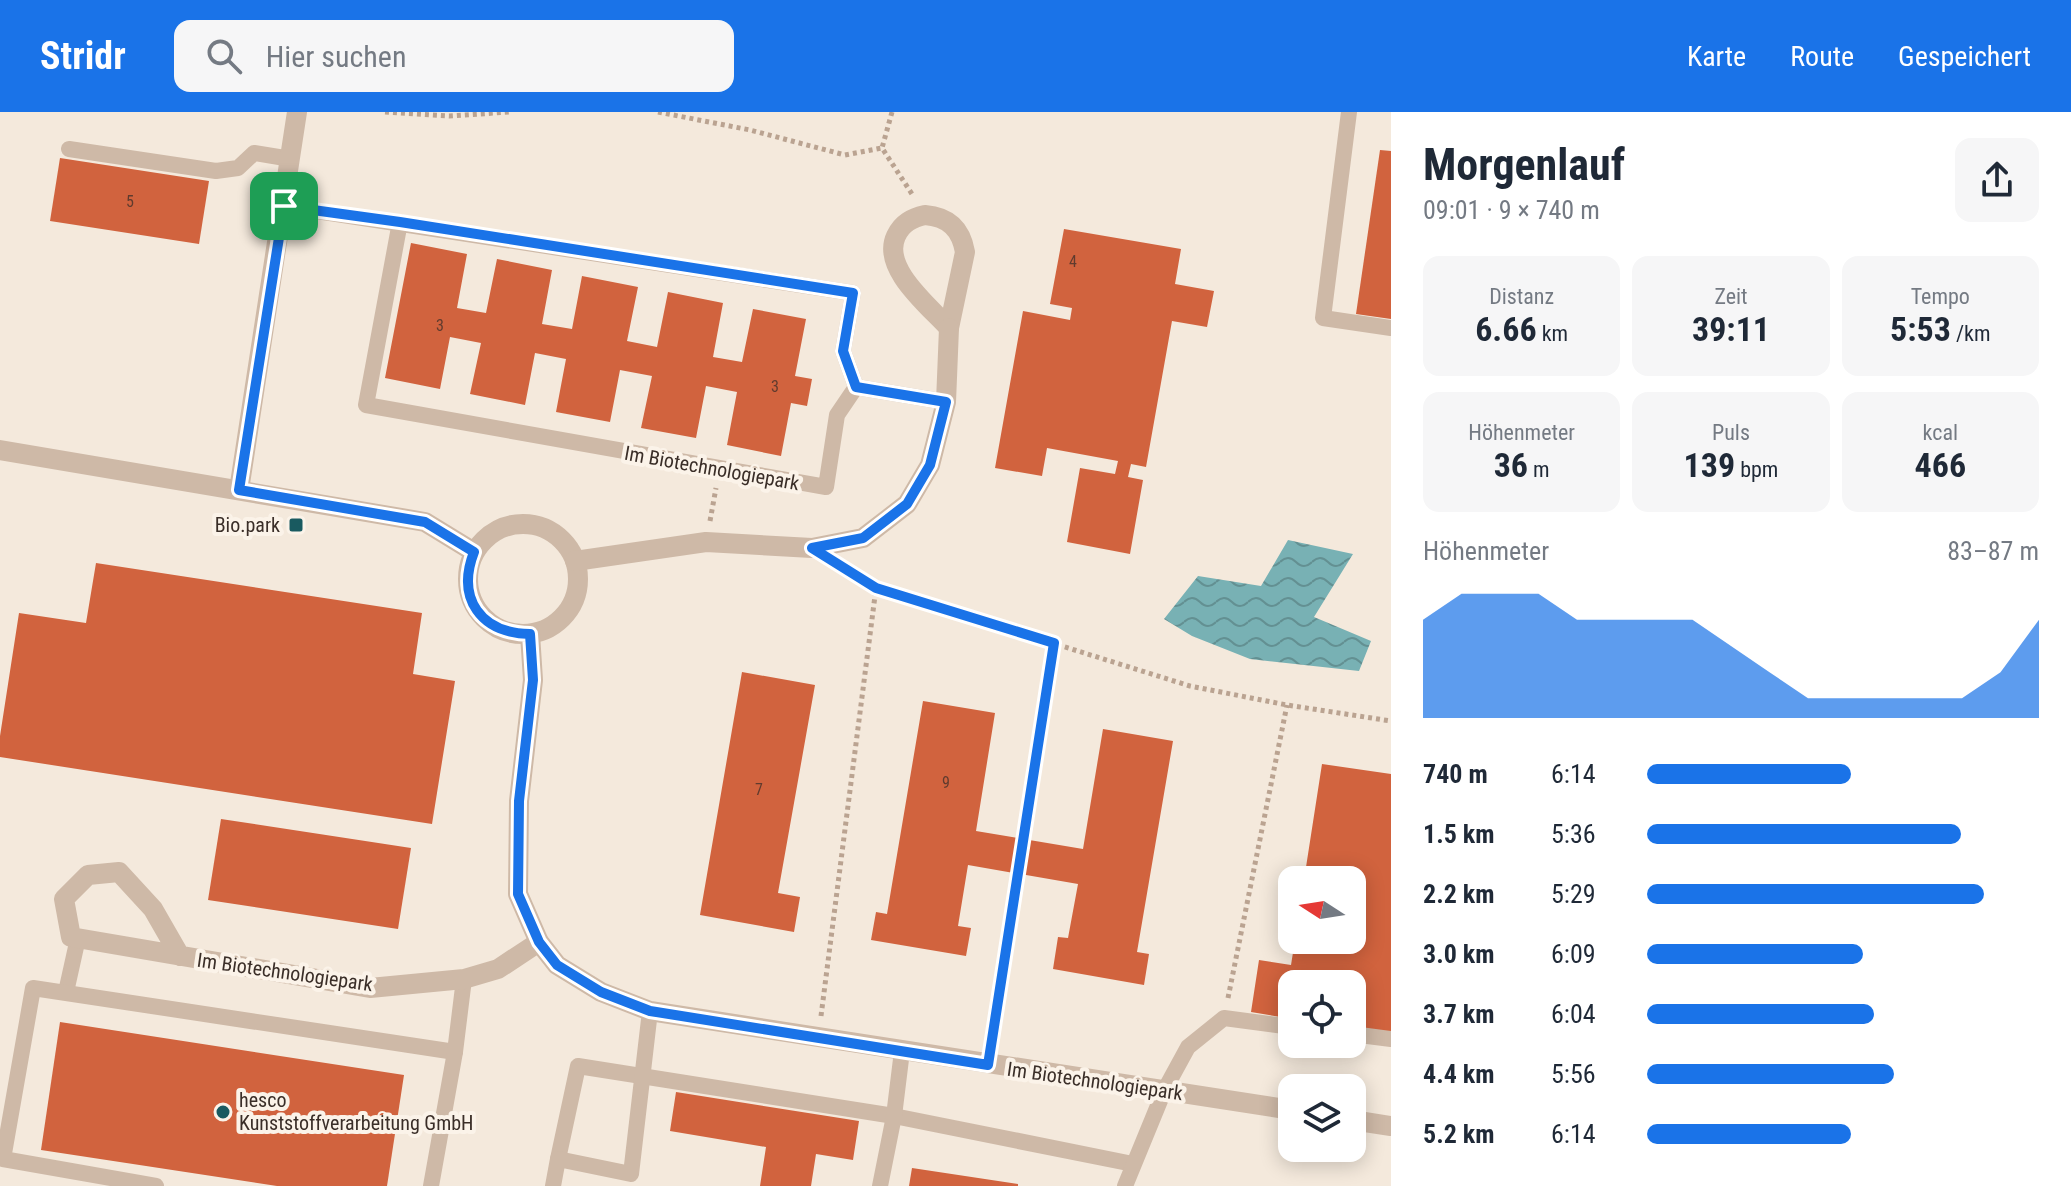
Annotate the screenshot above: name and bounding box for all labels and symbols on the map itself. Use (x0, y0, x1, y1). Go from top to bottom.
pin (250, 172, 318, 240)
house number: 5 (126, 192, 134, 211)
house number: 4 (1069, 252, 1077, 271)
house number: 3 (436, 316, 444, 335)
house number: 3 (771, 377, 779, 396)
street label: Im Biotechnologiepark (623, 441, 801, 495)
place label: Bio.park (215, 513, 280, 537)
marker: Bio.park (287, 516, 305, 534)
house number: 9 (942, 773, 950, 792)
house number: 7 (755, 780, 763, 799)
north arrow (1278, 866, 1366, 954)
street label: Im Biotechnologiepark (196, 948, 374, 996)
street label: Im Biotechnologiepark (1006, 1057, 1184, 1105)
place label: hesco Kunststoffverarbeitung GmbH (239, 1088, 474, 1135)
marker: hesco Kunststoffverarbeitung GmbH (214, 1103, 232, 1121)

